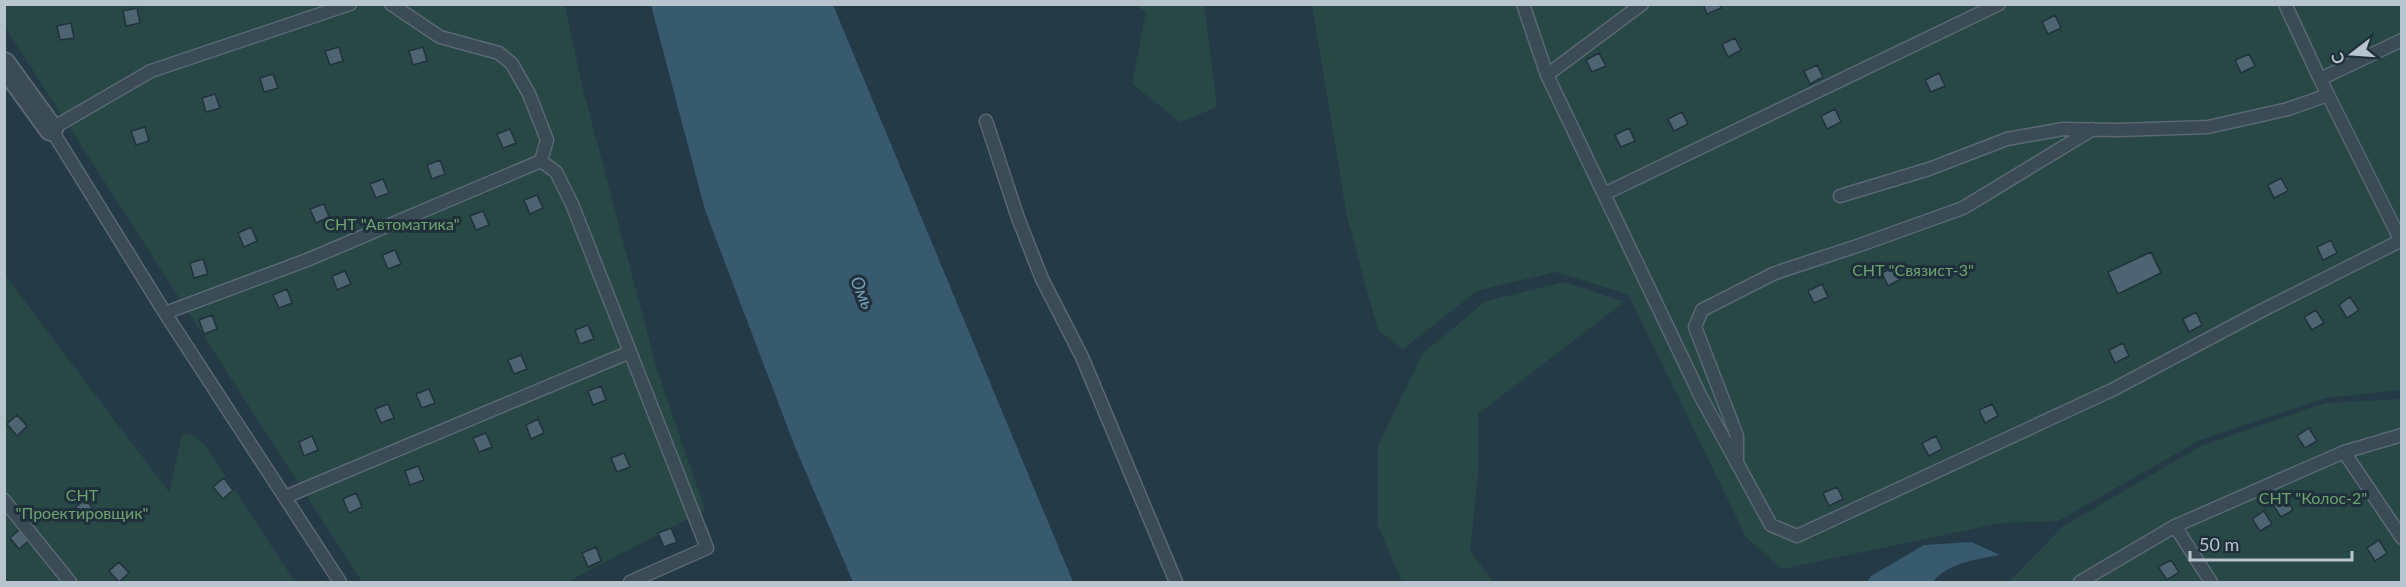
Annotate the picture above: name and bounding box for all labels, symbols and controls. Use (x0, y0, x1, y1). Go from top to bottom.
north arrow (2322, 24, 2382, 84)
text: С (2326, 50, 2348, 66)
park label: СНТ "Автоматика" (324, 214, 460, 233)
park label: СНТ "Связист-3" (1852, 260, 1974, 279)
water label: Омь (846, 273, 879, 312)
park label: СНТ "Проектировщик" (16, 485, 148, 522)
park label: СНТ "Колос-2" (2259, 488, 2367, 507)
scale bar (2190, 524, 2352, 562)
text: 50 m (2199, 533, 2239, 555)

